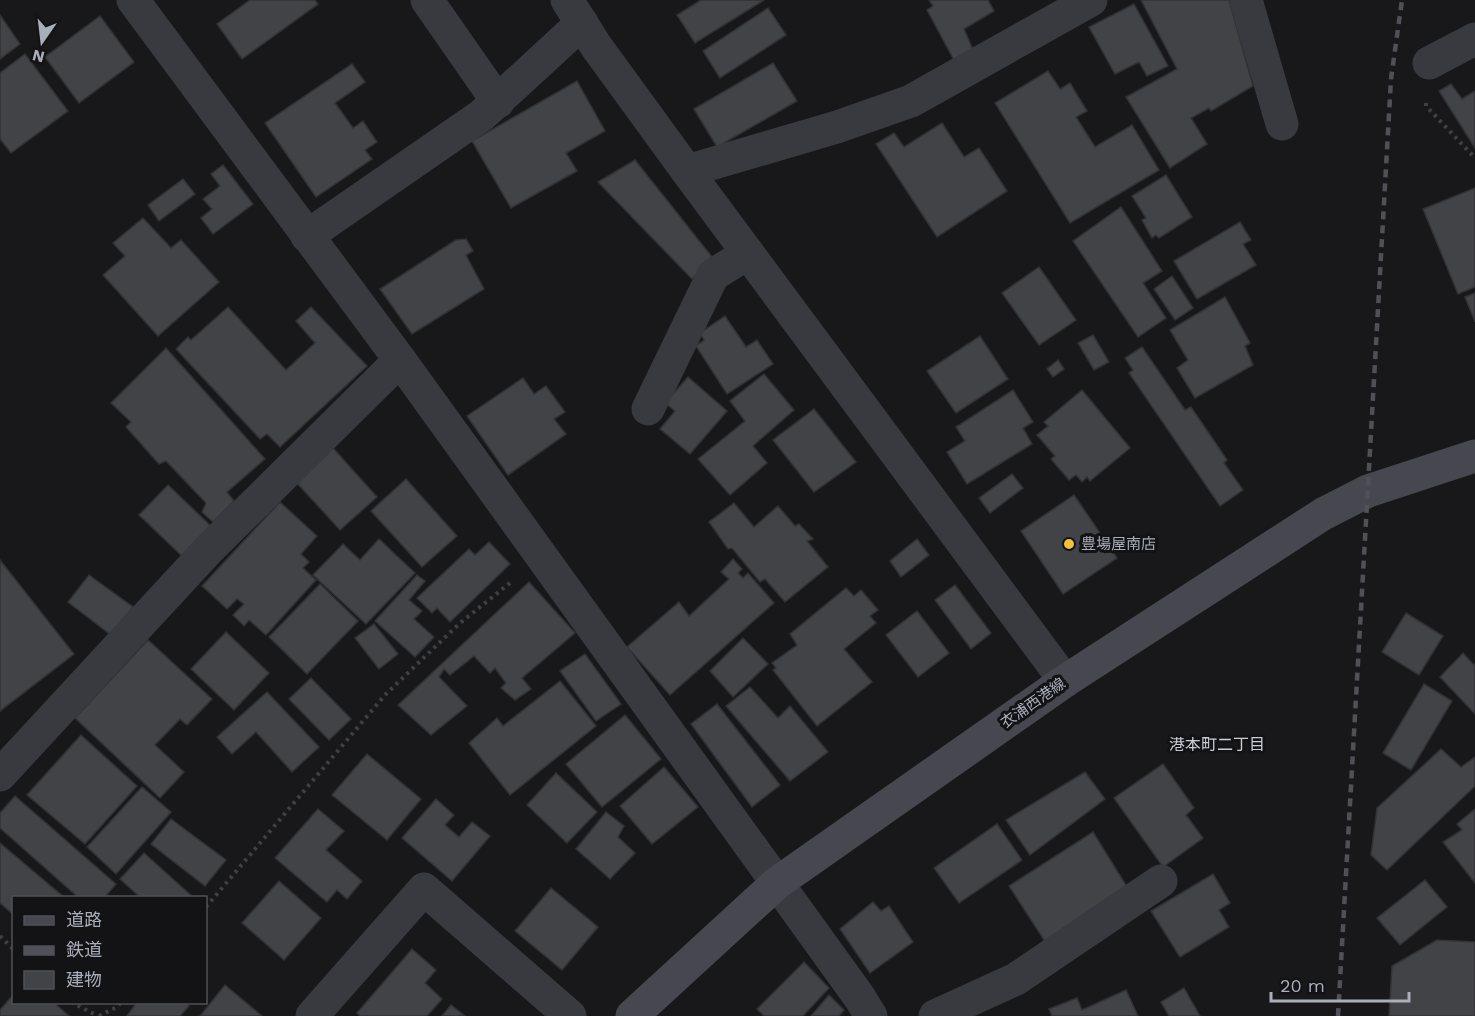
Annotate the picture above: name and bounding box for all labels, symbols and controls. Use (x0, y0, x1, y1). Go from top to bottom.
north arrow (12, 12, 72, 72)
text: N (30, 45, 47, 67)
place label: 豊場屋南店 (1081, 535, 1156, 553)
marker: 豊場屋南店 (1062, 537, 1076, 551)
street label: 衣浦西港線 (997, 674, 1069, 732)
district label: 港本町二丁目 (1169, 735, 1265, 754)
legend (12, 896, 207, 1004)
text: 道路 (66, 909, 102, 930)
text: 鉄道 (66, 939, 102, 960)
scale bar (1271, 965, 1409, 1003)
text: 建物 (66, 969, 102, 990)
text: 20 m (1280, 975, 1325, 996)

